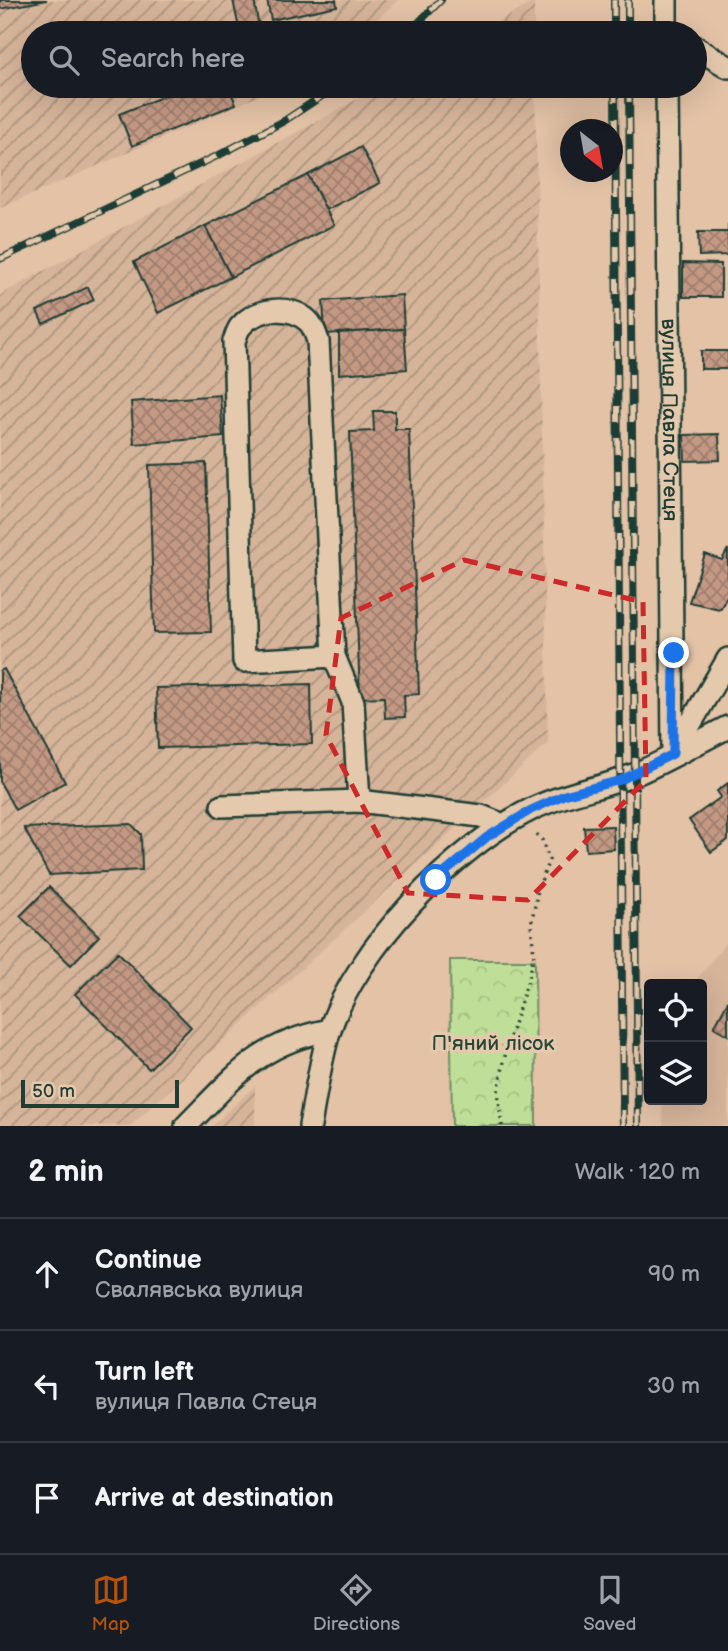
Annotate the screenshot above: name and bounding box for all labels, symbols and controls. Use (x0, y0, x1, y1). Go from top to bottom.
search box (21, 21, 707, 98)
icon: search (45, 41, 83, 79)
text: Search here (101, 44, 245, 75)
north arrow (560, 119, 623, 182)
street label: вулиця Павла Стеця (657, 318, 683, 522)
route end (658, 637, 689, 668)
route start (420, 864, 451, 895)
map controls (644, 979, 707, 1105)
button: locate (644, 979, 707, 1042)
park label: П'яний лісок (432, 1031, 554, 1056)
button: layers (644, 1042, 707, 1105)
scale bar (21, 1077, 178, 1109)
text: 50 m (32, 1080, 75, 1103)
text: 2 min (28, 1154, 104, 1190)
text: Walk · 120 m (575, 1158, 700, 1186)
text: Continue (95, 1245, 202, 1276)
icon: ahead (28, 1255, 66, 1293)
text: 90 m (648, 1260, 700, 1288)
text: Свалявська вулиця (95, 1276, 303, 1304)
text: Turn left (95, 1357, 194, 1388)
icon: left (28, 1367, 66, 1405)
text: 30 m (647, 1372, 700, 1400)
text: вулиця Павла Стеця (95, 1388, 317, 1416)
icon: arrive (28, 1479, 66, 1517)
text: Arrive at destination (95, 1483, 334, 1514)
tab: Map (92, 1571, 130, 1636)
tab: Directions (313, 1571, 400, 1636)
tab: Saved (583, 1571, 636, 1636)

